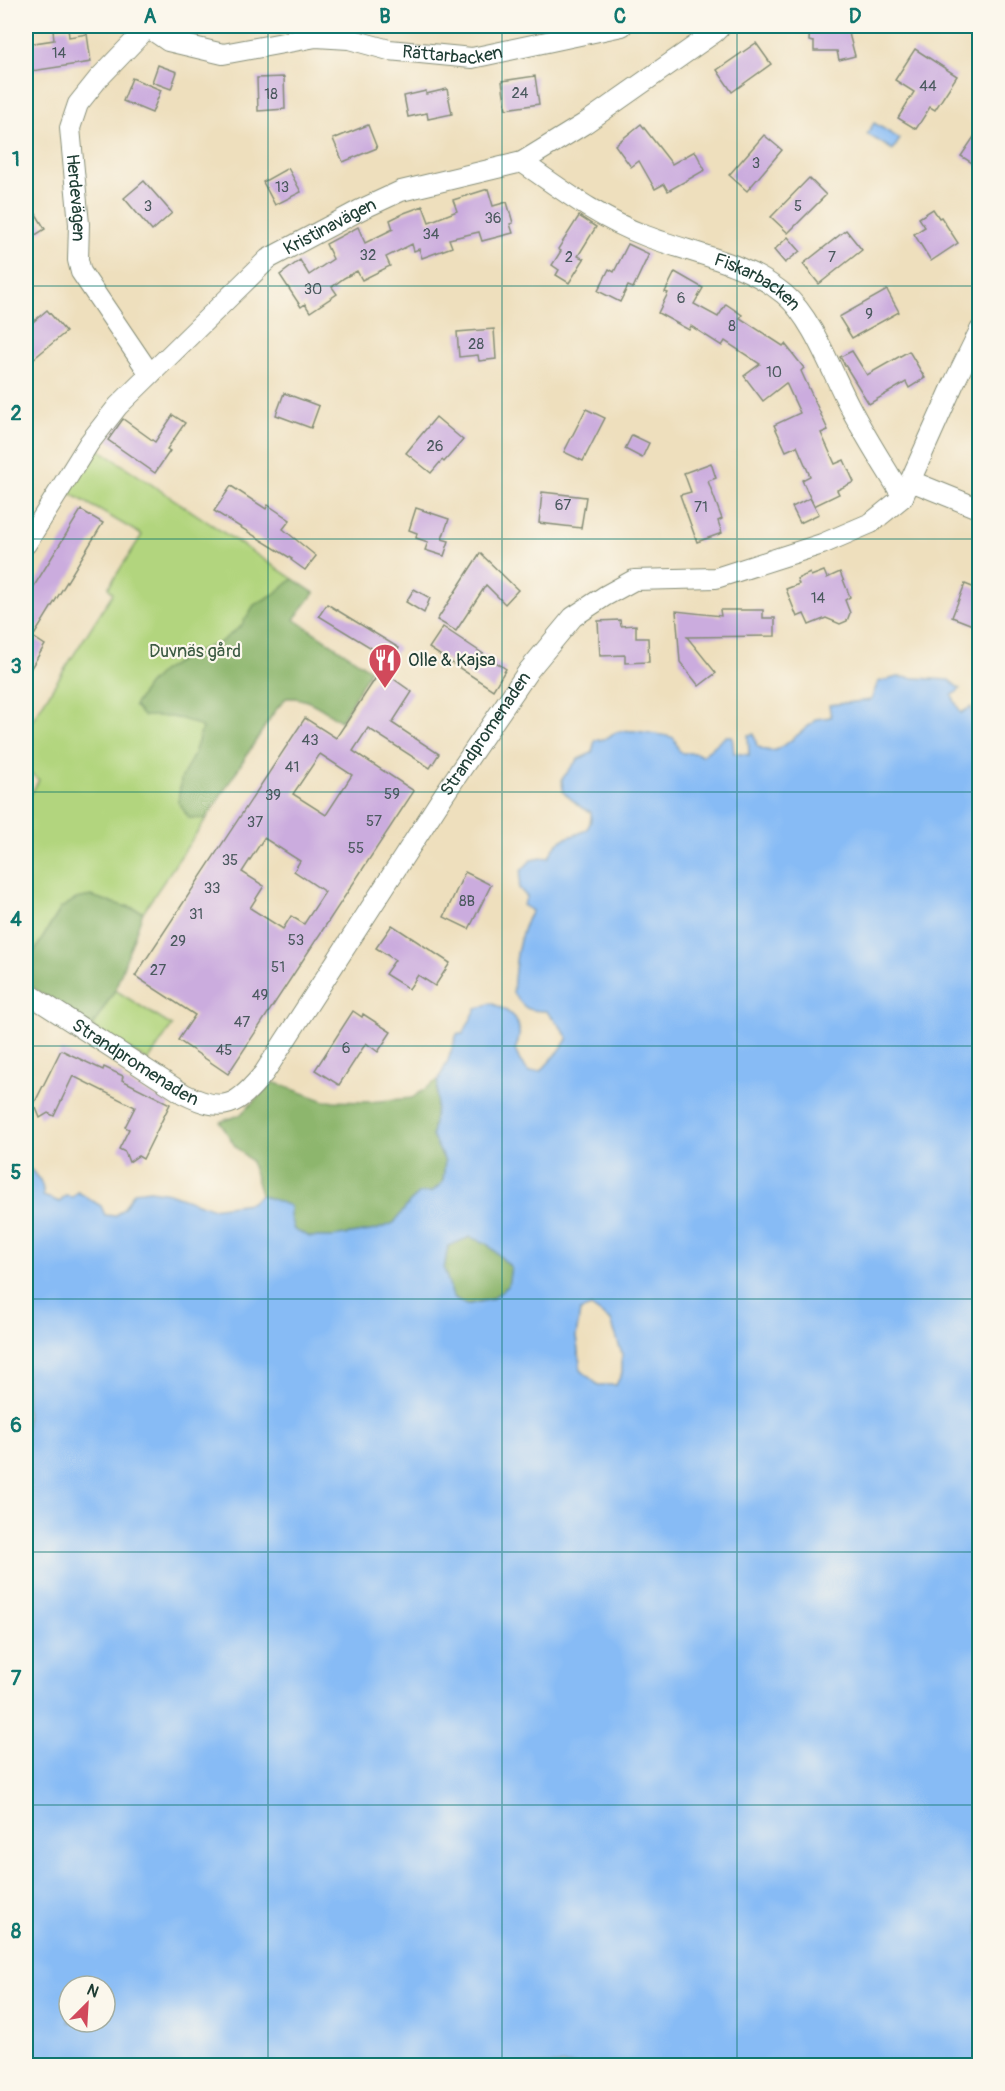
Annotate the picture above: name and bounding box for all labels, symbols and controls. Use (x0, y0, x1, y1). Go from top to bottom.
text: A (144, 4, 157, 29)
text: B (379, 4, 391, 29)
text: C (614, 4, 626, 29)
text: D (849, 4, 862, 29)
street label: Rättarbacken (401, 40, 505, 71)
house number: 14 (52, 44, 67, 63)
house number: 44 (919, 77, 937, 96)
house number: 24 (511, 84, 529, 103)
house number: 18 (264, 85, 278, 104)
text: 1 (12, 147, 20, 172)
street label: Herdevägen (60, 153, 90, 242)
house number: 3 (752, 154, 760, 173)
house number: 13 (275, 178, 289, 197)
street label: Kristinavägen (280, 193, 380, 261)
house number: 3 (144, 197, 152, 216)
house number: 5 (794, 197, 802, 216)
house number: 36 (484, 209, 502, 228)
house number: 34 (422, 225, 440, 244)
house number: 32 (360, 246, 376, 265)
house number: 2 (565, 248, 573, 267)
street label: Fiskarbacken (711, 248, 806, 316)
house number: 7 (828, 248, 836, 267)
house number: 30 (304, 280, 322, 299)
house number: 6 (677, 289, 685, 308)
house number: 9 (865, 305, 873, 324)
house number: 8 (728, 317, 736, 336)
house number: 28 (468, 335, 484, 354)
house number: 10 (766, 363, 782, 382)
text: 2 (10, 401, 22, 426)
house number: 26 (426, 437, 444, 456)
house number: 67 (555, 496, 571, 515)
house number: 71 (694, 498, 708, 517)
house number: 14 (811, 589, 826, 608)
park label: Duvnäs gård (149, 640, 241, 663)
restaurant icon: Olle & Kajsa (367, 642, 403, 689)
place label: Olle & Kajsa (408, 649, 496, 672)
text: 3 (10, 654, 22, 679)
street label: Strandpromenaden (435, 668, 536, 801)
house number: 43 (301, 731, 319, 750)
house number: 41 (285, 758, 299, 777)
house number: 59 (384, 785, 400, 804)
house number: 39 (265, 786, 281, 805)
house number: 57 (366, 812, 382, 831)
house number: 37 (247, 813, 263, 832)
house number: 55 (348, 839, 364, 858)
house number: 35 (222, 851, 238, 870)
house number: 33 (204, 879, 220, 898)
house number: 8B (459, 892, 475, 911)
house number: 31 (189, 905, 203, 924)
text: 4 (10, 907, 22, 932)
house number: 53 (288, 931, 304, 950)
house number: 29 (170, 932, 186, 951)
house number: 51 (271, 958, 285, 977)
house number: 27 (150, 961, 166, 980)
house number: 49 (252, 986, 268, 1005)
house number: 47 (234, 1013, 250, 1032)
street label: Strandpromenaden (68, 1014, 202, 1111)
house number: 6 (342, 1039, 350, 1058)
house number: 45 (216, 1041, 232, 1060)
text: 5 (11, 1160, 22, 1185)
text: 6 (10, 1413, 22, 1438)
text: 7 (11, 1666, 22, 1691)
text: 8 (11, 1919, 21, 1944)
north arrow (57, 1974, 117, 2034)
text: N (84, 1980, 102, 2003)

